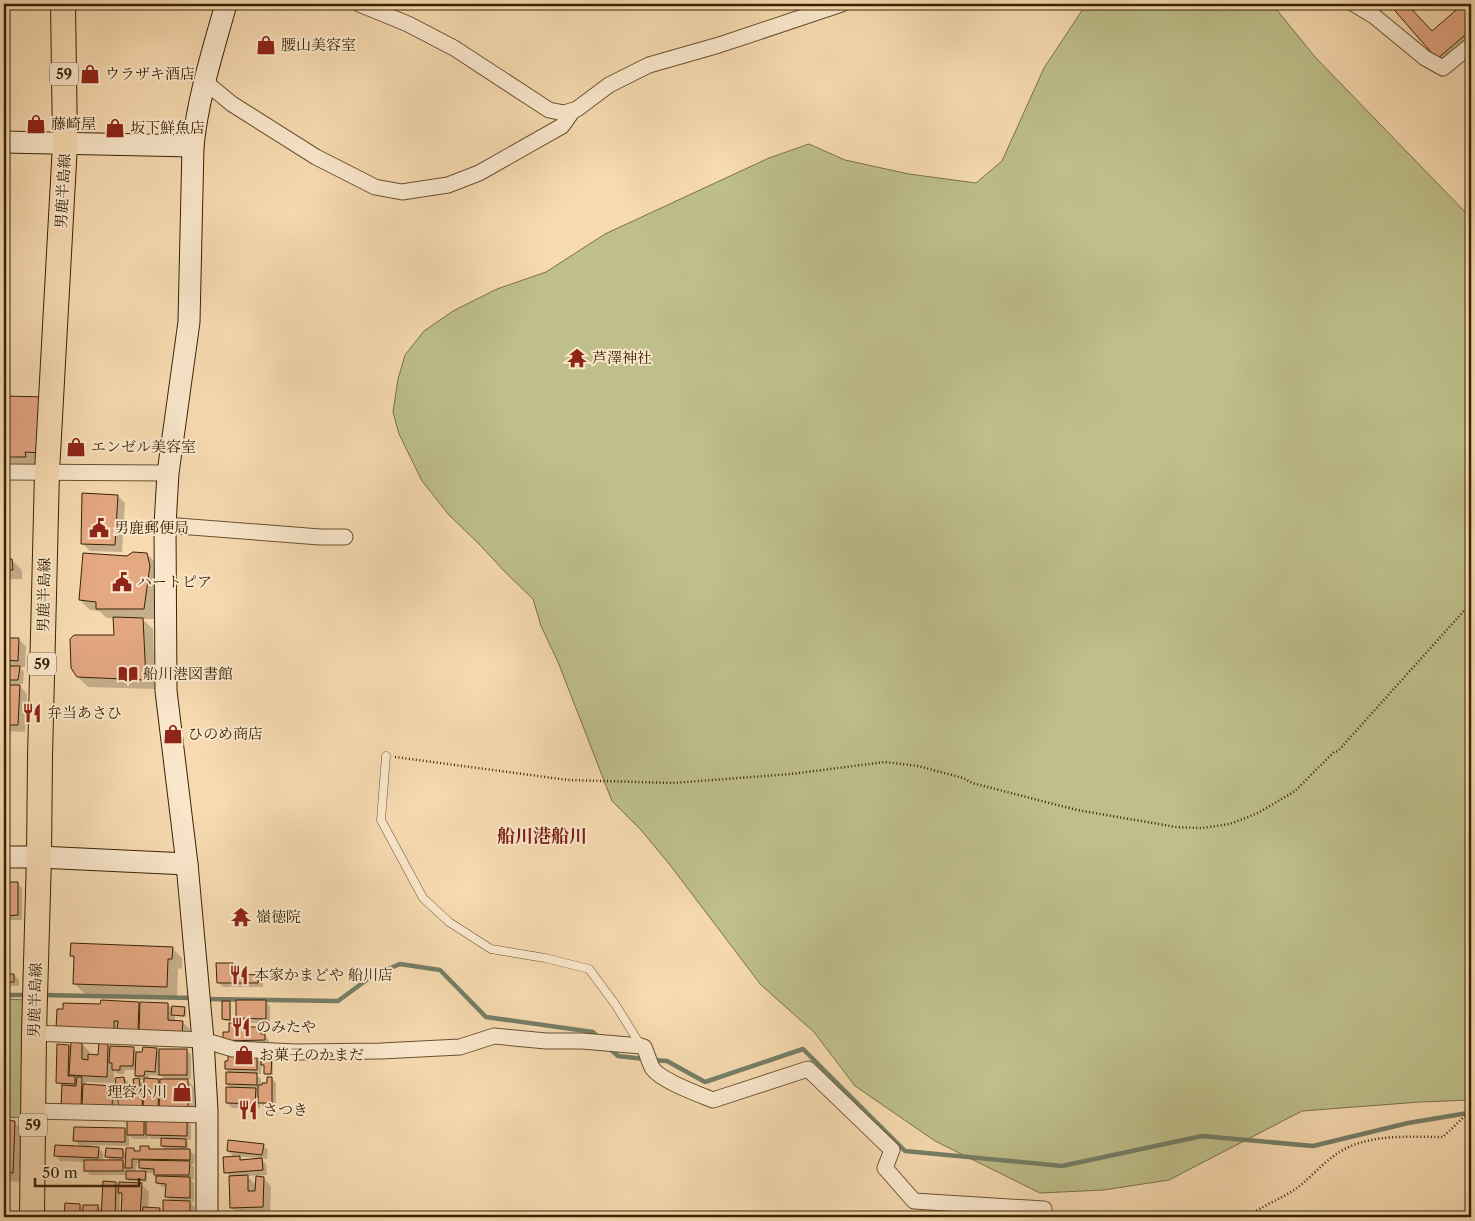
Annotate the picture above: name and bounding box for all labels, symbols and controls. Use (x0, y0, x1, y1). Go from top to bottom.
shop icon: 腰山美容室 (255, 34, 277, 56)
place label: 腰山美容室 (281, 35, 356, 54)
road number: 59 (50, 62, 78, 86)
shop icon: ウラザキ酒店 (79, 63, 101, 85)
place label: ウラザキ酒店 (105, 64, 195, 83)
shop icon: 藤崎屋 (25, 113, 47, 135)
place label: 藤崎屋 (51, 114, 96, 133)
shop icon: 坂下鮮魚店 (104, 117, 126, 139)
place label: 坂下鮮魚店 (130, 118, 205, 137)
street label: 男鹿半島線 (51, 153, 74, 229)
temple icon: 芦澤神社 (566, 347, 588, 369)
place label: 芦澤神社 (592, 348, 652, 367)
shop icon: エンゼル美容室 (65, 436, 87, 458)
place label: エンゼル美容室 (91, 437, 196, 456)
public building icon: 男鹿郵便局 (88, 517, 110, 539)
place label: 男鹿郵便局 (114, 518, 189, 537)
street label: 男鹿半島線 (33, 557, 54, 633)
public building icon: ハートピア (111, 571, 133, 593)
place label: ハートピア (137, 572, 212, 591)
road number: 59 (28, 652, 56, 676)
library icon: 船川港図書館 (117, 663, 139, 685)
place label: 船川港図書館 (143, 664, 233, 683)
restaurant icon: 弁当あさひ (21, 702, 43, 724)
place label: 弁当あさひ (47, 703, 122, 722)
shop icon: ひのめ商店 (162, 723, 184, 745)
place label: ひのめ商店 (188, 724, 263, 743)
district label: 船川港船川 (497, 825, 587, 847)
temple icon: 嶺徳院 (230, 906, 252, 928)
place label: 嶺徳院 (256, 907, 301, 926)
street label: 男鹿半島線 (24, 962, 45, 1038)
restaurant icon: 本家かまどや 船川店 (228, 964, 250, 986)
place label: 本家かまどや 船川店 (254, 965, 393, 984)
restaurant icon: のみたや (230, 1016, 252, 1038)
place label: のみたや (256, 1017, 316, 1036)
shop icon: お菓子のかまだ (233, 1044, 255, 1066)
place label: お菓子のかまだ (259, 1045, 364, 1064)
shop icon: 理容小川 (171, 1081, 193, 1103)
place label: 理容小川 (107, 1082, 167, 1101)
restaurant icon: さつき (237, 1099, 259, 1121)
place label: さつき (263, 1100, 308, 1119)
road number: 59 (19, 1114, 47, 1136)
scale bar (35, 1156, 139, 1188)
text: 50 m (42, 1163, 78, 1182)

